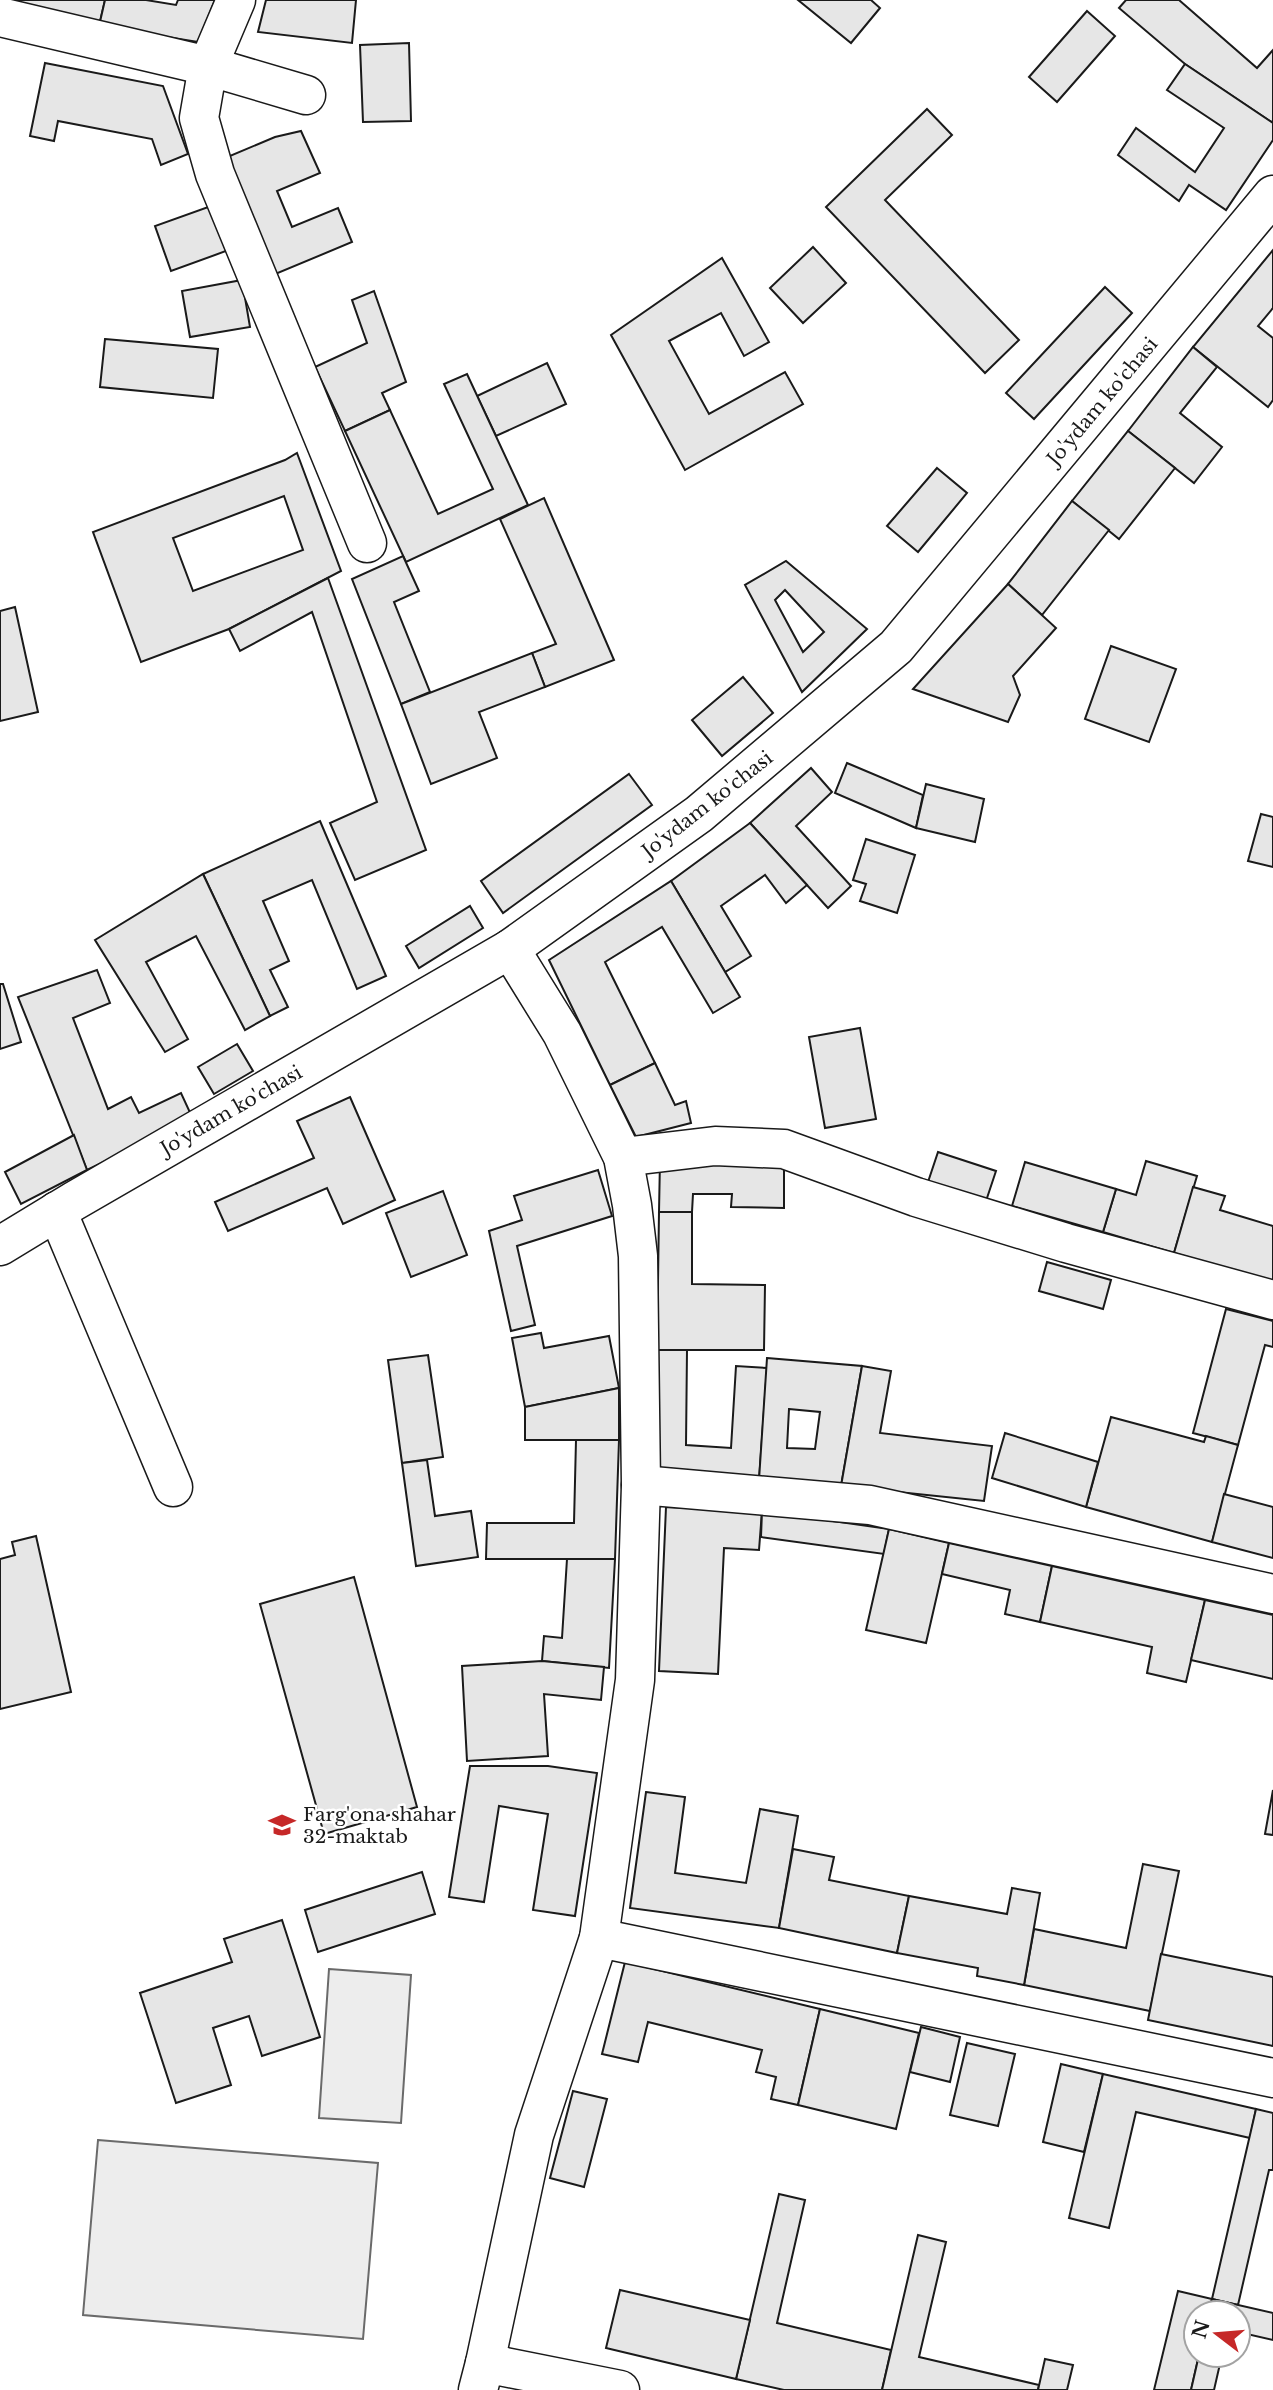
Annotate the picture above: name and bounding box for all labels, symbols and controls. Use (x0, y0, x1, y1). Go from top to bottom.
street label: Jo'ydam ko'chasi (1040, 332, 1163, 472)
street label: Jo'ydam ko'chasi (635, 746, 778, 864)
street label: Jo'ydam ko'chasi (154, 1060, 307, 1162)
place label: Farg'ona shahar 32-maktab (303, 1803, 456, 1848)
school or university icon: Farg'ona shahar 32-maktab (267, 1810, 297, 1840)
north arrow (1182, 2299, 1252, 2369)
text: N (1188, 2318, 1215, 2341)

